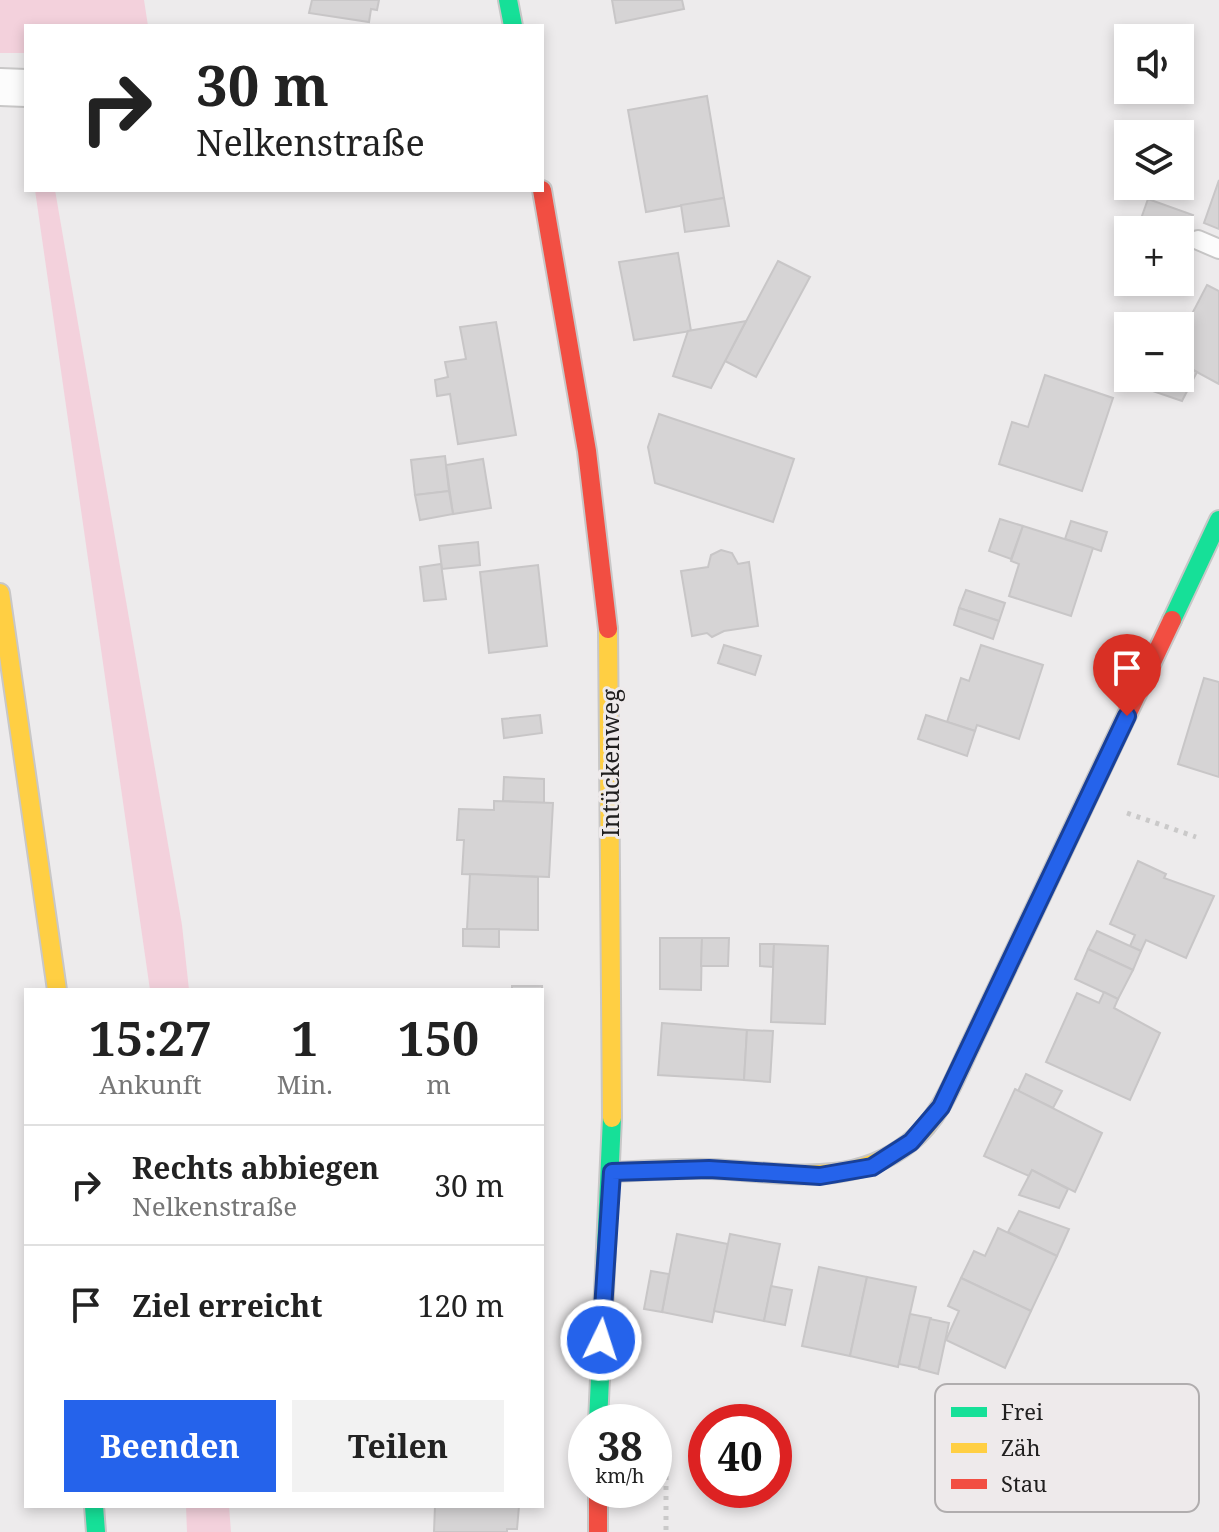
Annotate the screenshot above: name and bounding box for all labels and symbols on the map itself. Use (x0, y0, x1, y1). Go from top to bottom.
pin (1093, 634, 1161, 716)
street label: Intückenweg (593, 689, 626, 837)
position arrow (559, 1298, 643, 1382)
legend (935, 1384, 1199, 1512)
text: Frei (1001, 1396, 1043, 1426)
speed limit sign: 40 (688, 1404, 792, 1508)
text: Zäh (1001, 1432, 1040, 1462)
text: Stau (1001, 1468, 1047, 1498)

